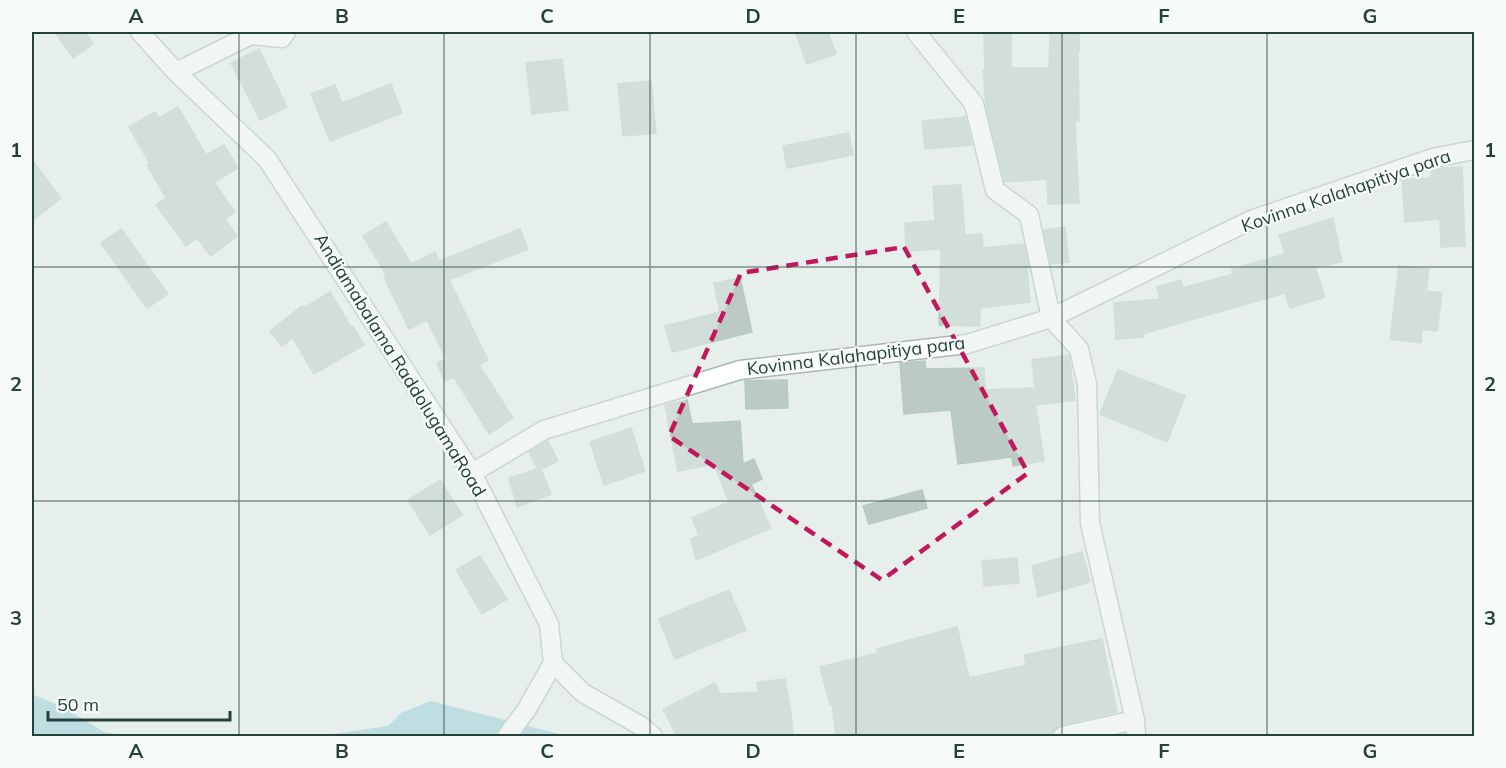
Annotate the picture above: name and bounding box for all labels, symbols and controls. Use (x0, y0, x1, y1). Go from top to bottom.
text: A (129, 3, 144, 28)
text: B (335, 3, 349, 28)
text: C (540, 3, 554, 28)
text: D (745, 3, 761, 28)
text: E (953, 3, 965, 28)
text: F (1158, 3, 1170, 28)
text: G (1363, 3, 1377, 28)
text: 1 (10, 137, 22, 162)
text: 1 (1484, 137, 1496, 162)
street label: Kovinna Kalahapitiya para (1238, 144, 1454, 237)
street label: Andiamabalama RaddolugamaRoad (309, 229, 491, 501)
street label: Kovinna Kalahapitiya para (745, 331, 966, 380)
text: 2 (10, 371, 22, 396)
text: 2 (1484, 371, 1496, 396)
text: 3 (10, 605, 22, 630)
text: 3 (1484, 605, 1496, 630)
scale bar (48, 684, 230, 722)
text: 50 m (57, 693, 99, 716)
text: A (129, 738, 144, 763)
text: B (335, 738, 349, 763)
text: C (540, 738, 554, 763)
text: D (745, 738, 761, 763)
text: E (953, 738, 965, 763)
text: F (1158, 738, 1170, 763)
text: G (1363, 738, 1377, 763)

